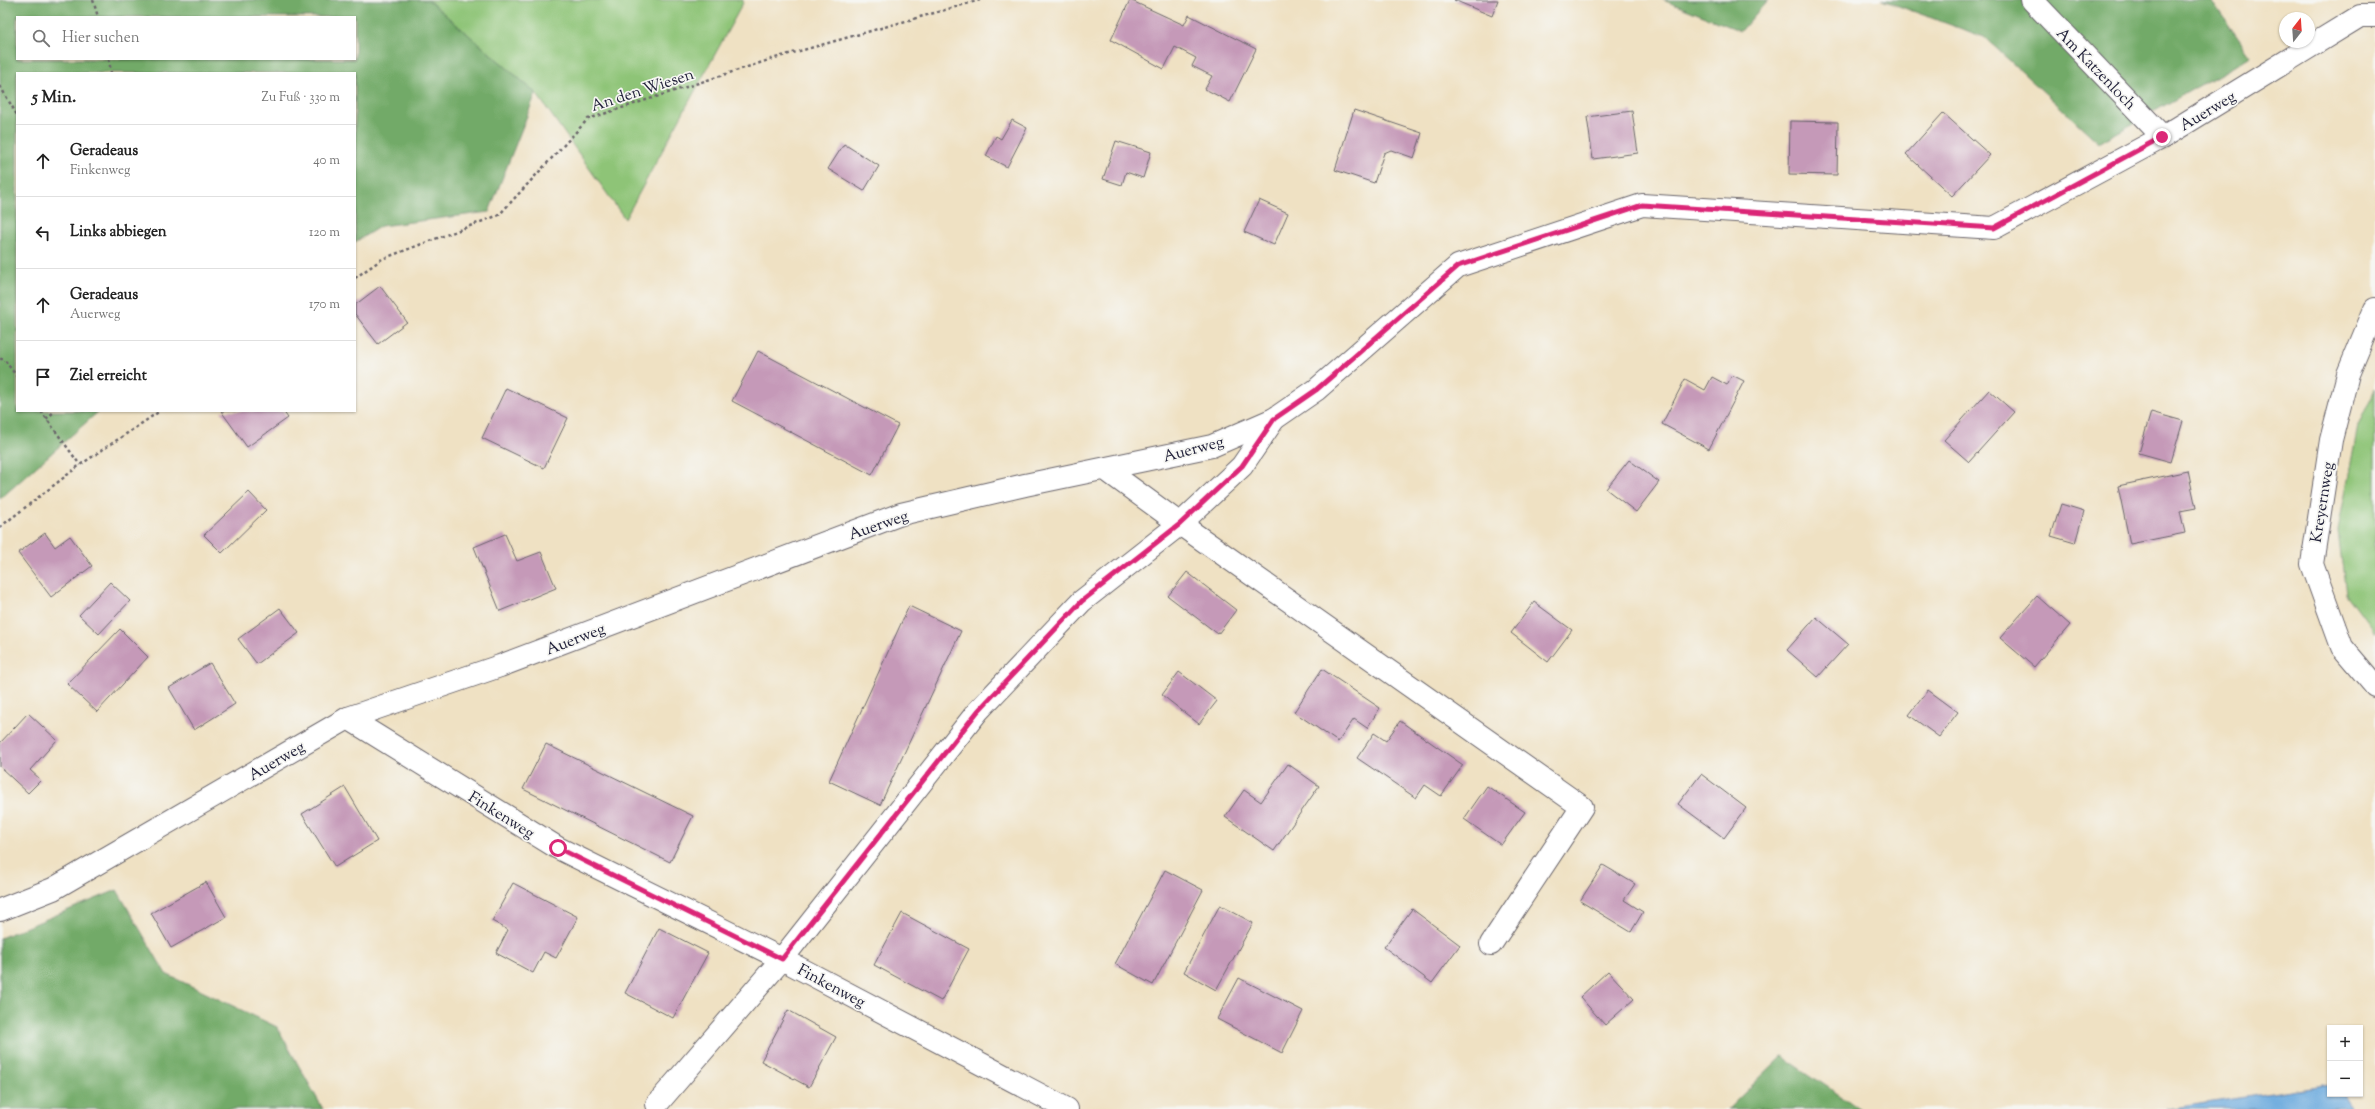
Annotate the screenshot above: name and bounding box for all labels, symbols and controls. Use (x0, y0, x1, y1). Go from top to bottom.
north arrow (2279, 12, 2315, 48)
search box (16, 16, 356, 60)
street label: Am Katzenloch (2050, 23, 2141, 116)
icon: search (30, 27, 52, 49)
text: Hier suchen (62, 28, 140, 49)
street label: An den Wiesen (588, 64, 698, 119)
text: 5 Min. (32, 86, 76, 110)
street label: Auerweg (2176, 86, 2241, 138)
text: Zu Fuß · 330 m (261, 89, 340, 107)
route end (2153, 128, 2171, 146)
text: Geradeaus (70, 141, 138, 162)
icon: ahead (32, 150, 54, 172)
text: 40 m (313, 152, 340, 170)
text: Finkenweg (70, 162, 130, 180)
icon: left (32, 222, 54, 244)
text: Links abbiegen (70, 222, 167, 243)
text: 120 m (309, 224, 340, 242)
text: Geradeaus (70, 285, 138, 306)
icon: ahead (32, 294, 54, 316)
text: 170 m (309, 296, 340, 314)
text: Auerweg (70, 306, 120, 324)
icon: arrive (32, 366, 54, 388)
text: Ziel erreicht (70, 366, 147, 387)
street label: Auerweg (1161, 431, 1227, 470)
street label: Kreyernweg (2306, 460, 2341, 544)
street label: Auerweg (846, 505, 912, 547)
street label: Auerweg (543, 618, 609, 662)
street label: Auerweg (245, 737, 310, 788)
street label: Finkenweg (463, 787, 538, 846)
route start (549, 839, 567, 857)
street label: Finkenweg (793, 960, 869, 1015)
map controls (2327, 1025, 2363, 1097)
button: + (2327, 1025, 2363, 1061)
button: − (2327, 1061, 2363, 1097)

